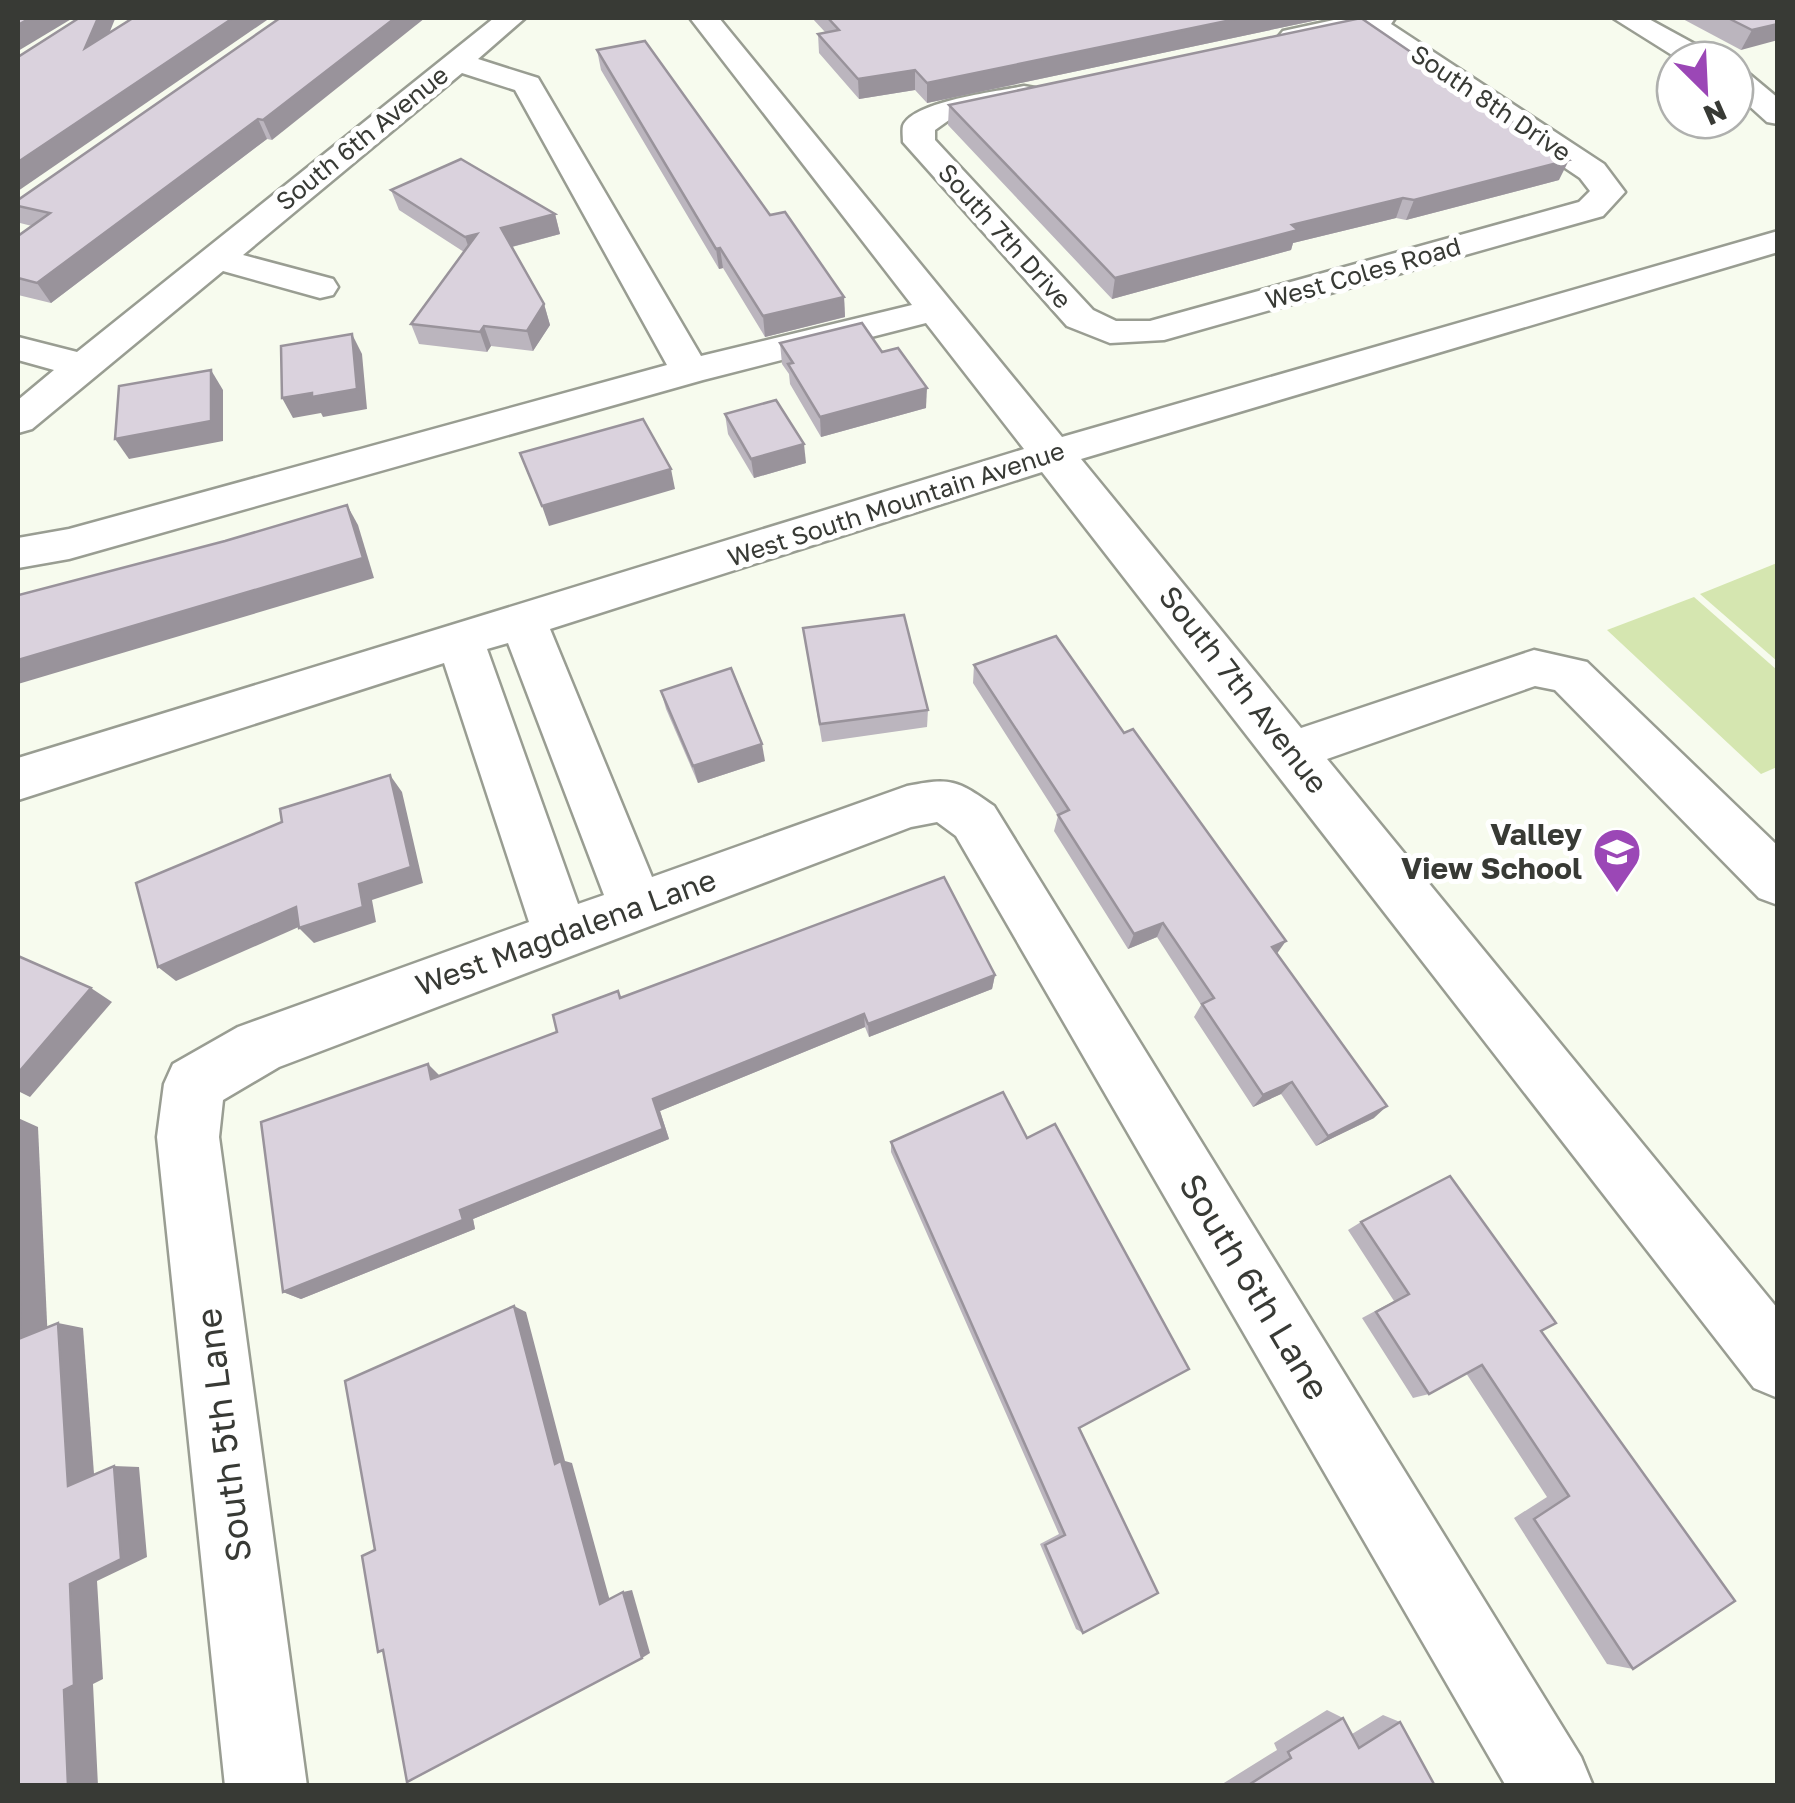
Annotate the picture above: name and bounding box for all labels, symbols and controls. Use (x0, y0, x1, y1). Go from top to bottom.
street label: South 8th Drive (1405, 38, 1577, 168)
north arrow (1655, 40, 1755, 140)
street label: South 6th Avenue (269, 59, 454, 217)
text: N (1699, 94, 1732, 133)
street label: South 7th Drive (932, 157, 1079, 315)
street label: West Coles Road (1261, 230, 1464, 315)
street label: West South Mountain Avenue (724, 434, 1068, 573)
street label: South 7th Avenue (1152, 579, 1336, 800)
place label: Valley View School (1401, 816, 1582, 886)
school or university icon: Valley View School (1591, 826, 1643, 894)
street label: West Magdalena Lane (411, 861, 721, 1003)
street label: South 6th Lane (1171, 1166, 1339, 1407)
street label: South 5th Lane (187, 1306, 259, 1564)

